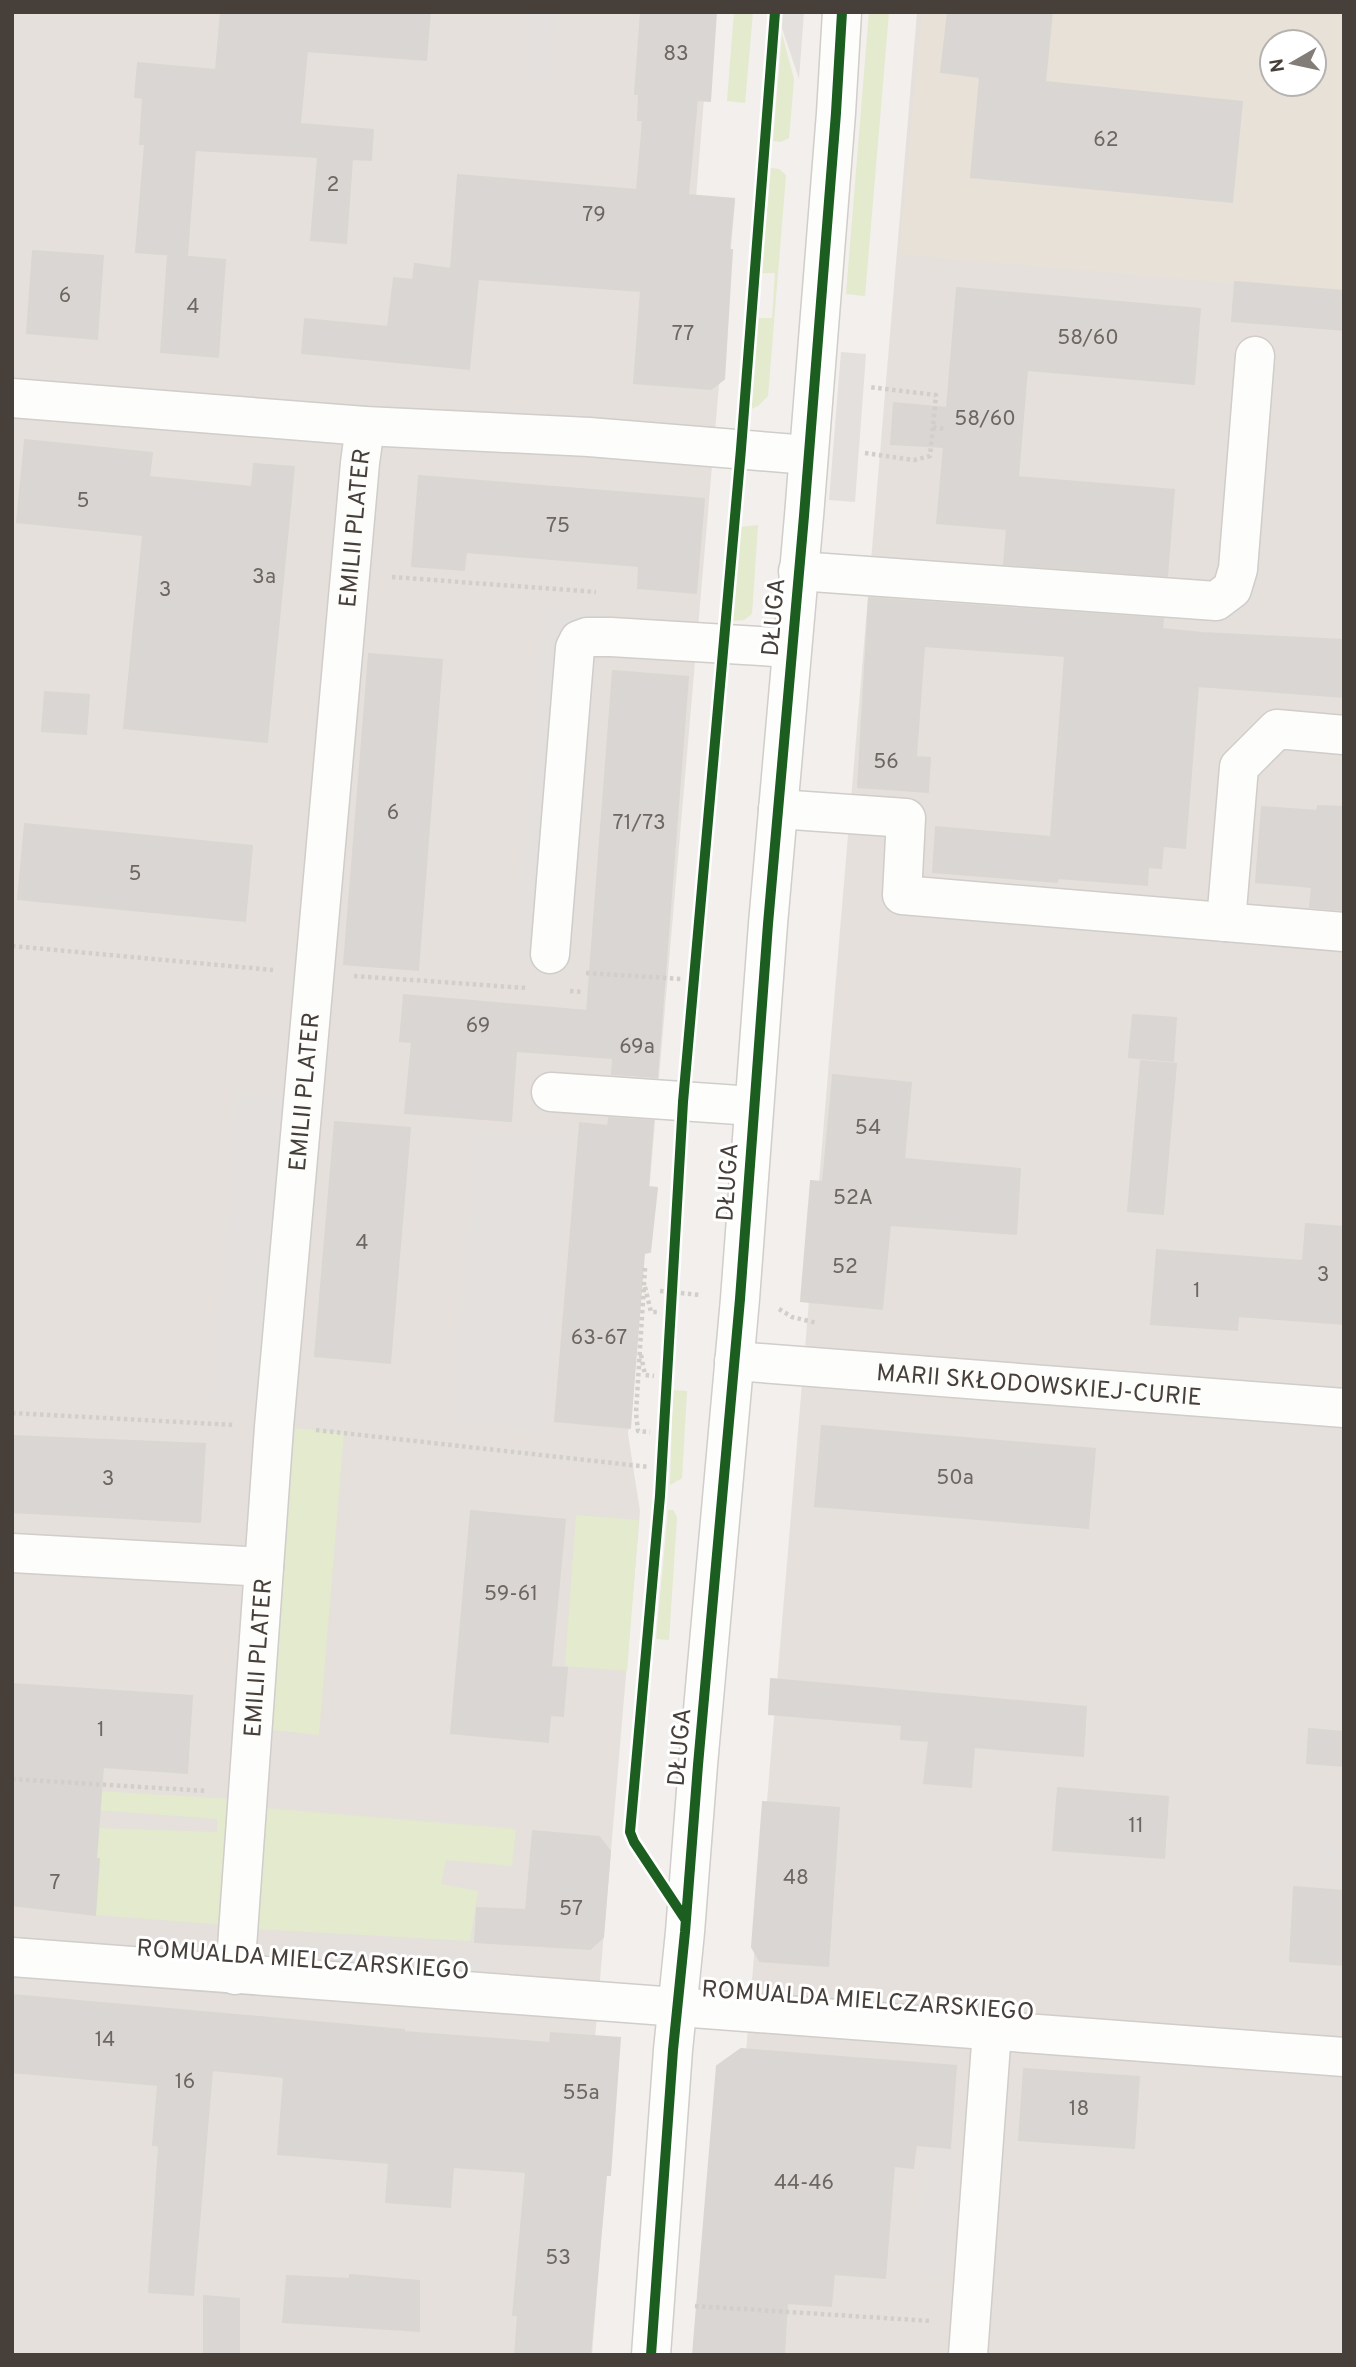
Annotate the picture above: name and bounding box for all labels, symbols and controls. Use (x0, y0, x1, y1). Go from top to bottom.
north arrow (1258, 28, 1328, 98)
house number: 83 (663, 41, 689, 68)
text: N (1265, 57, 1291, 74)
house number: 62 (1093, 127, 1119, 154)
house number: 2 (327, 172, 339, 199)
house number: 79 (582, 202, 606, 229)
house number: 6 (59, 283, 71, 310)
house number: 4 (186, 294, 200, 321)
house number: 77 (672, 321, 694, 348)
house number: 58/60 (1057, 325, 1119, 352)
house number: 58/60 (954, 406, 1016, 433)
street label: EMILII PLATER (334, 447, 379, 609)
house number: 5 (76, 488, 90, 515)
house number: 75 (546, 513, 570, 540)
house number: 3a (252, 564, 276, 591)
house number: 3 (159, 577, 171, 604)
street label: DŁUGA (757, 577, 793, 658)
house number: 56 (873, 749, 899, 776)
house number: 6 (387, 800, 399, 827)
house number: 71/73 (612, 810, 666, 837)
house number: 5 (128, 861, 142, 888)
street label: EMILII PLATER (284, 1011, 328, 1173)
house number: 69 (466, 1013, 490, 1040)
house number: 69a (619, 1034, 655, 1061)
house number: 54 (855, 1115, 881, 1142)
street label: DŁUGA (711, 1142, 747, 1222)
house number: 52A (833, 1185, 873, 1212)
house number: 4 (355, 1230, 369, 1257)
house number: 52 (832, 1254, 858, 1281)
house number: 3 (1317, 1262, 1329, 1289)
house number: 1 (1193, 1278, 1201, 1305)
house number: 63-67 (571, 1325, 627, 1352)
street label: MARII SKŁODOWSKIEJ-CURIE (875, 1359, 1203, 1414)
house number: 50a (936, 1465, 974, 1492)
house number: 3 (102, 1466, 114, 1493)
street label: EMILII PLATER (239, 1577, 280, 1738)
house number: 59-61 (484, 1581, 538, 1608)
street label: DŁUGA (663, 1707, 699, 1788)
house number: 1 (97, 1717, 105, 1744)
house number: 11 (1128, 1813, 1144, 1840)
house number: 48 (783, 1865, 809, 1892)
house number: 7 (50, 1870, 61, 1897)
house number: 57 (559, 1896, 583, 1923)
street label: ROMUALDA MIELCZARSKIEGO (135, 1934, 470, 1988)
street label: ROMUALDA MIELCZARSKIEGO (700, 1975, 1035, 2029)
house number: 14 (95, 2027, 115, 2054)
house number: 16 (175, 2069, 195, 2096)
house number: 55a (562, 2080, 600, 2107)
house number: 18 (1069, 2096, 1089, 2123)
house number: 44-46 (774, 2170, 834, 2197)
house number: 53 (545, 2245, 571, 2272)

